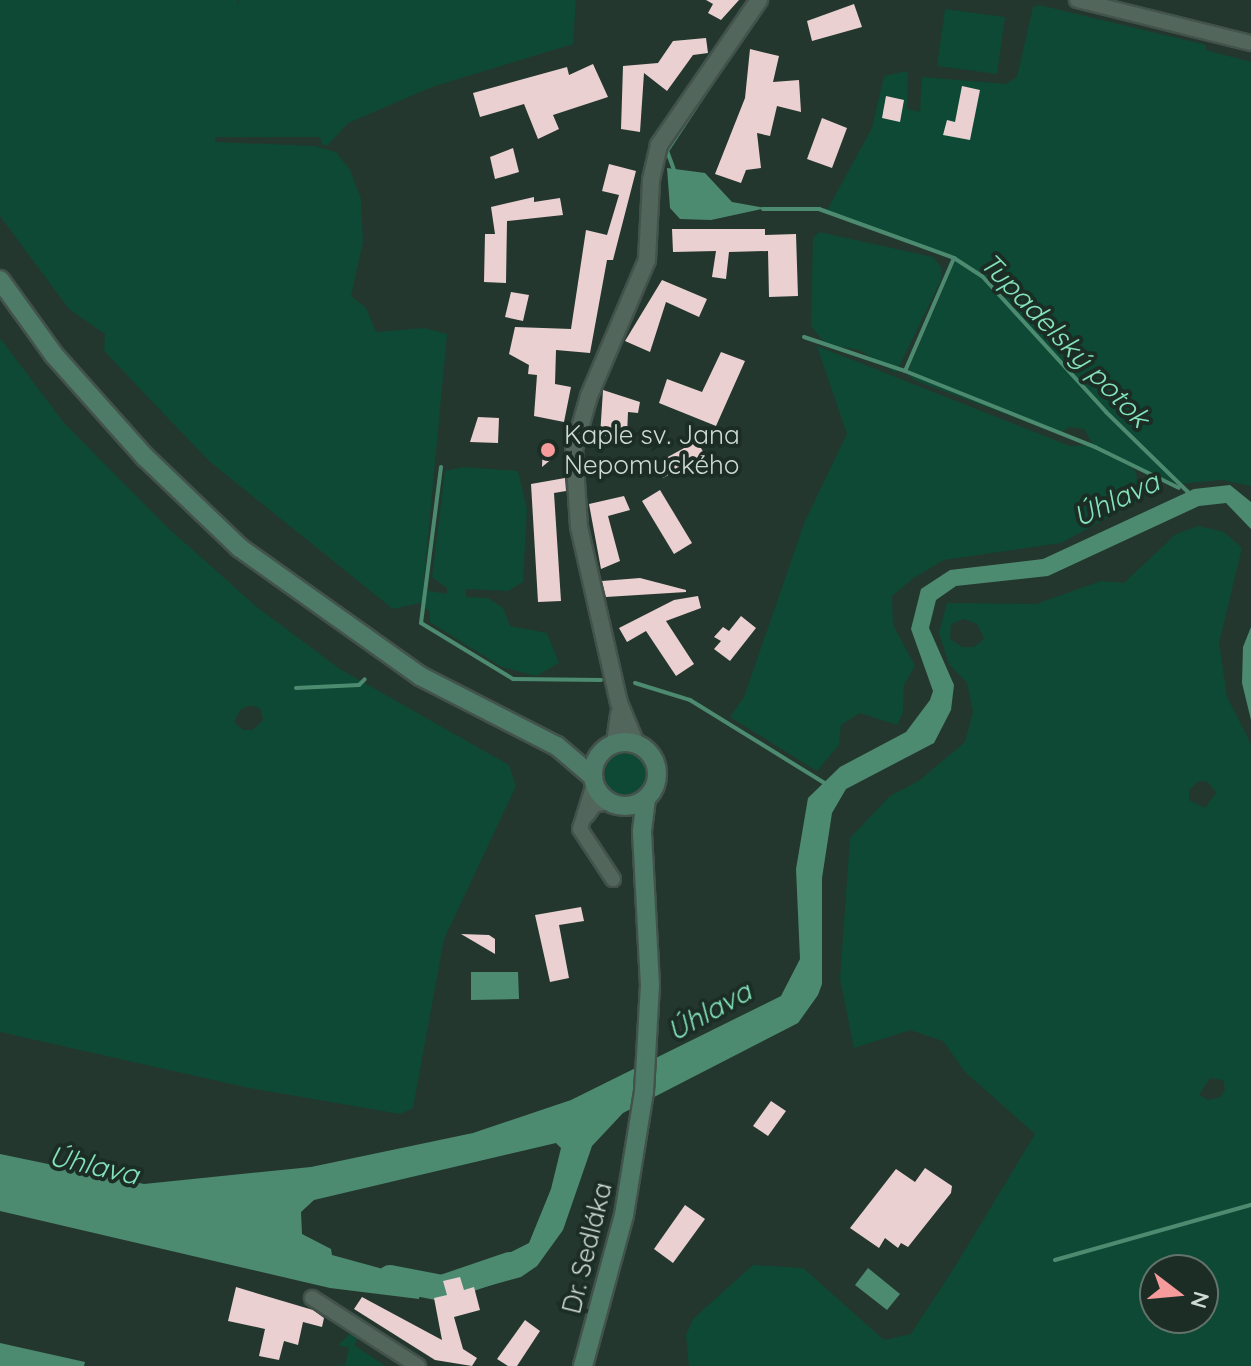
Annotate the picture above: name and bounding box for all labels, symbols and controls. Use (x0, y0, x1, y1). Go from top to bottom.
water label: Tupadelský potok (973, 246, 1157, 434)
place label: Kaple sv. Jana Nepomuckého (564, 419, 740, 480)
marker: Kaple sv. Jana Nepomuckého (539, 441, 557, 459)
water label: Úhlava (1068, 465, 1164, 533)
water label: Úhlava (661, 974, 757, 1048)
water label: Úhlava (46, 1138, 142, 1192)
street label: Dr. Sedláka (556, 1179, 618, 1317)
north arrow (1139, 1254, 1219, 1334)
text: N (1184, 1288, 1216, 1312)

